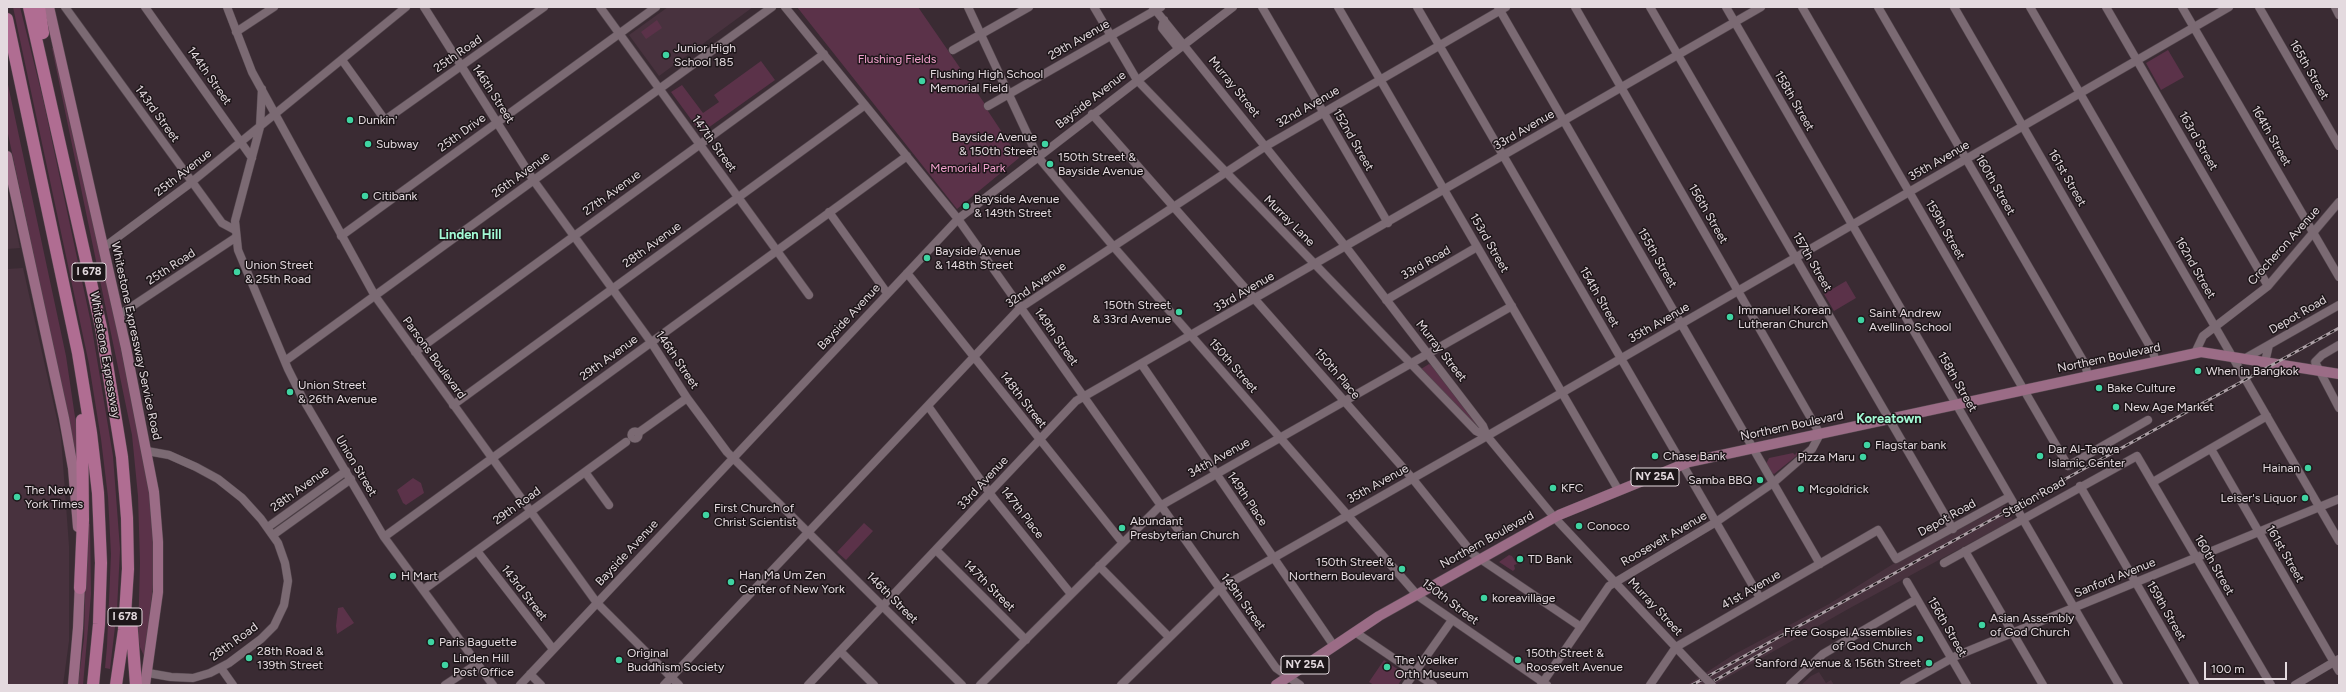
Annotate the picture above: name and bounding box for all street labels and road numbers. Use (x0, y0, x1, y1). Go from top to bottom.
street label: 29th Avenue (1046, 17, 1112, 63)
street label: 25th Road (431, 32, 485, 76)
street label: 165th Street (2286, 38, 2332, 102)
street label: 144th Street (184, 44, 234, 108)
street label: Murray Street (1205, 54, 1263, 120)
street label: 146th Street (469, 62, 517, 126)
street label: Bayside Avenue (1053, 68, 1129, 132)
street label: 158th Street (1771, 68, 1817, 134)
street label: 143rd Street (132, 83, 182, 145)
street label: 32nd Avenue (1274, 83, 1342, 131)
street label: 164th Street (2248, 103, 2294, 169)
street label: 152nd Street (1330, 107, 1376, 173)
street label: 33rd Avenue (1491, 107, 1557, 153)
street label: 163rd Street (2175, 109, 2221, 173)
street label: 25th Drive (435, 111, 489, 155)
street label: 147th Street (689, 113, 739, 175)
street label: 35th Avenue (1906, 138, 1972, 184)
street label: 25th Avenue (152, 146, 214, 200)
street label: 161st Street (2045, 147, 2089, 209)
street label: 26th Avenue (489, 149, 553, 201)
street label: 160th Street (1972, 152, 2018, 218)
street label: 27th Avenue (580, 167, 644, 219)
street label: 156th Street (1685, 182, 1731, 246)
street label: Murray Lane (1261, 193, 1317, 249)
street label: 159th Street (1922, 198, 1968, 262)
street label: Crocheron Avenue (2245, 204, 2323, 288)
street label: 153rd Street (1466, 211, 1512, 275)
street label: 28th Avenue (620, 219, 684, 271)
street label: 155th Street (1634, 226, 1680, 290)
street label: 157th Street (1789, 230, 1835, 294)
street label: 162nd Street (2172, 235, 2218, 301)
street label: Whitestone Expressway Service Road (108, 241, 164, 441)
street label: 33rd Road (1399, 243, 1453, 283)
street label: 25th Road (144, 246, 198, 288)
street label: 32nd Avenue (1003, 259, 1069, 311)
road number: I 678 (72, 263, 106, 281)
street label: 154th Street (1576, 264, 1622, 330)
street label: 33rd Avenue (1211, 269, 1277, 315)
street label: Bayside Avenue (815, 281, 883, 353)
street label: Whitestone Expressway (87, 290, 123, 420)
street label: Depot Road (2267, 293, 2329, 337)
street label: 35th Avenue (1626, 300, 1692, 346)
street label: 149th Street (1031, 305, 1081, 369)
street label: Parsons Boulevard (399, 314, 469, 402)
street label: Murray Street (1413, 317, 1469, 385)
street label: 146th Street (652, 328, 702, 392)
street label: 29th Avenue (577, 332, 641, 384)
street label: 150th Street (1205, 336, 1261, 396)
street label: Northern Boulevard (2056, 340, 2162, 376)
street label: 150th Place (1311, 346, 1363, 402)
street label: 158th Street (1934, 349, 1980, 415)
street label: 148th Street (997, 369, 1049, 431)
street label: Northern Boulevard (1739, 408, 1845, 444)
street label: Union Street (332, 433, 380, 499)
street label: 34th Avenue (1185, 435, 1253, 481)
street label: 33rd Avenue (955, 453, 1011, 513)
street label: 35th Avenue (1345, 461, 1411, 507)
street label: 28th Avenue (268, 463, 332, 515)
road number: NY 25A (1631, 468, 1679, 486)
street label: 149th Place (1224, 469, 1270, 529)
street label: Station Road (2000, 475, 2068, 521)
street label: 29th Road (490, 484, 544, 528)
street label: 147th Place (997, 484, 1047, 542)
street label: Depot Road (1916, 496, 1978, 540)
street label: Northern Boulevard (1438, 508, 1536, 572)
street label: Roosevelt Avenue (1618, 509, 1710, 569)
street label: Bayside Avenue (593, 517, 661, 589)
street label: 161st Street (2263, 523, 2307, 585)
street label: 160th Street (2191, 532, 2237, 598)
street label: Sanford Avenue (2072, 555, 2158, 601)
street label: 147th Street (960, 557, 1018, 615)
street label: 143rd Street (498, 562, 550, 624)
street label: 41st Avenue (1719, 567, 1783, 613)
street label: 146th Street (863, 569, 921, 627)
street label: 149th Street (1217, 571, 1269, 633)
street label: Murray Street (1625, 575, 1685, 639)
street label: 150th Street (1419, 576, 1481, 628)
street label: 159th Street (2143, 579, 2189, 643)
street label: 156th Street (1924, 595, 1970, 659)
road number: I 678 (108, 608, 142, 626)
street label: 28th Road (207, 620, 261, 664)
road number: NY 25A (1281, 656, 1329, 674)

